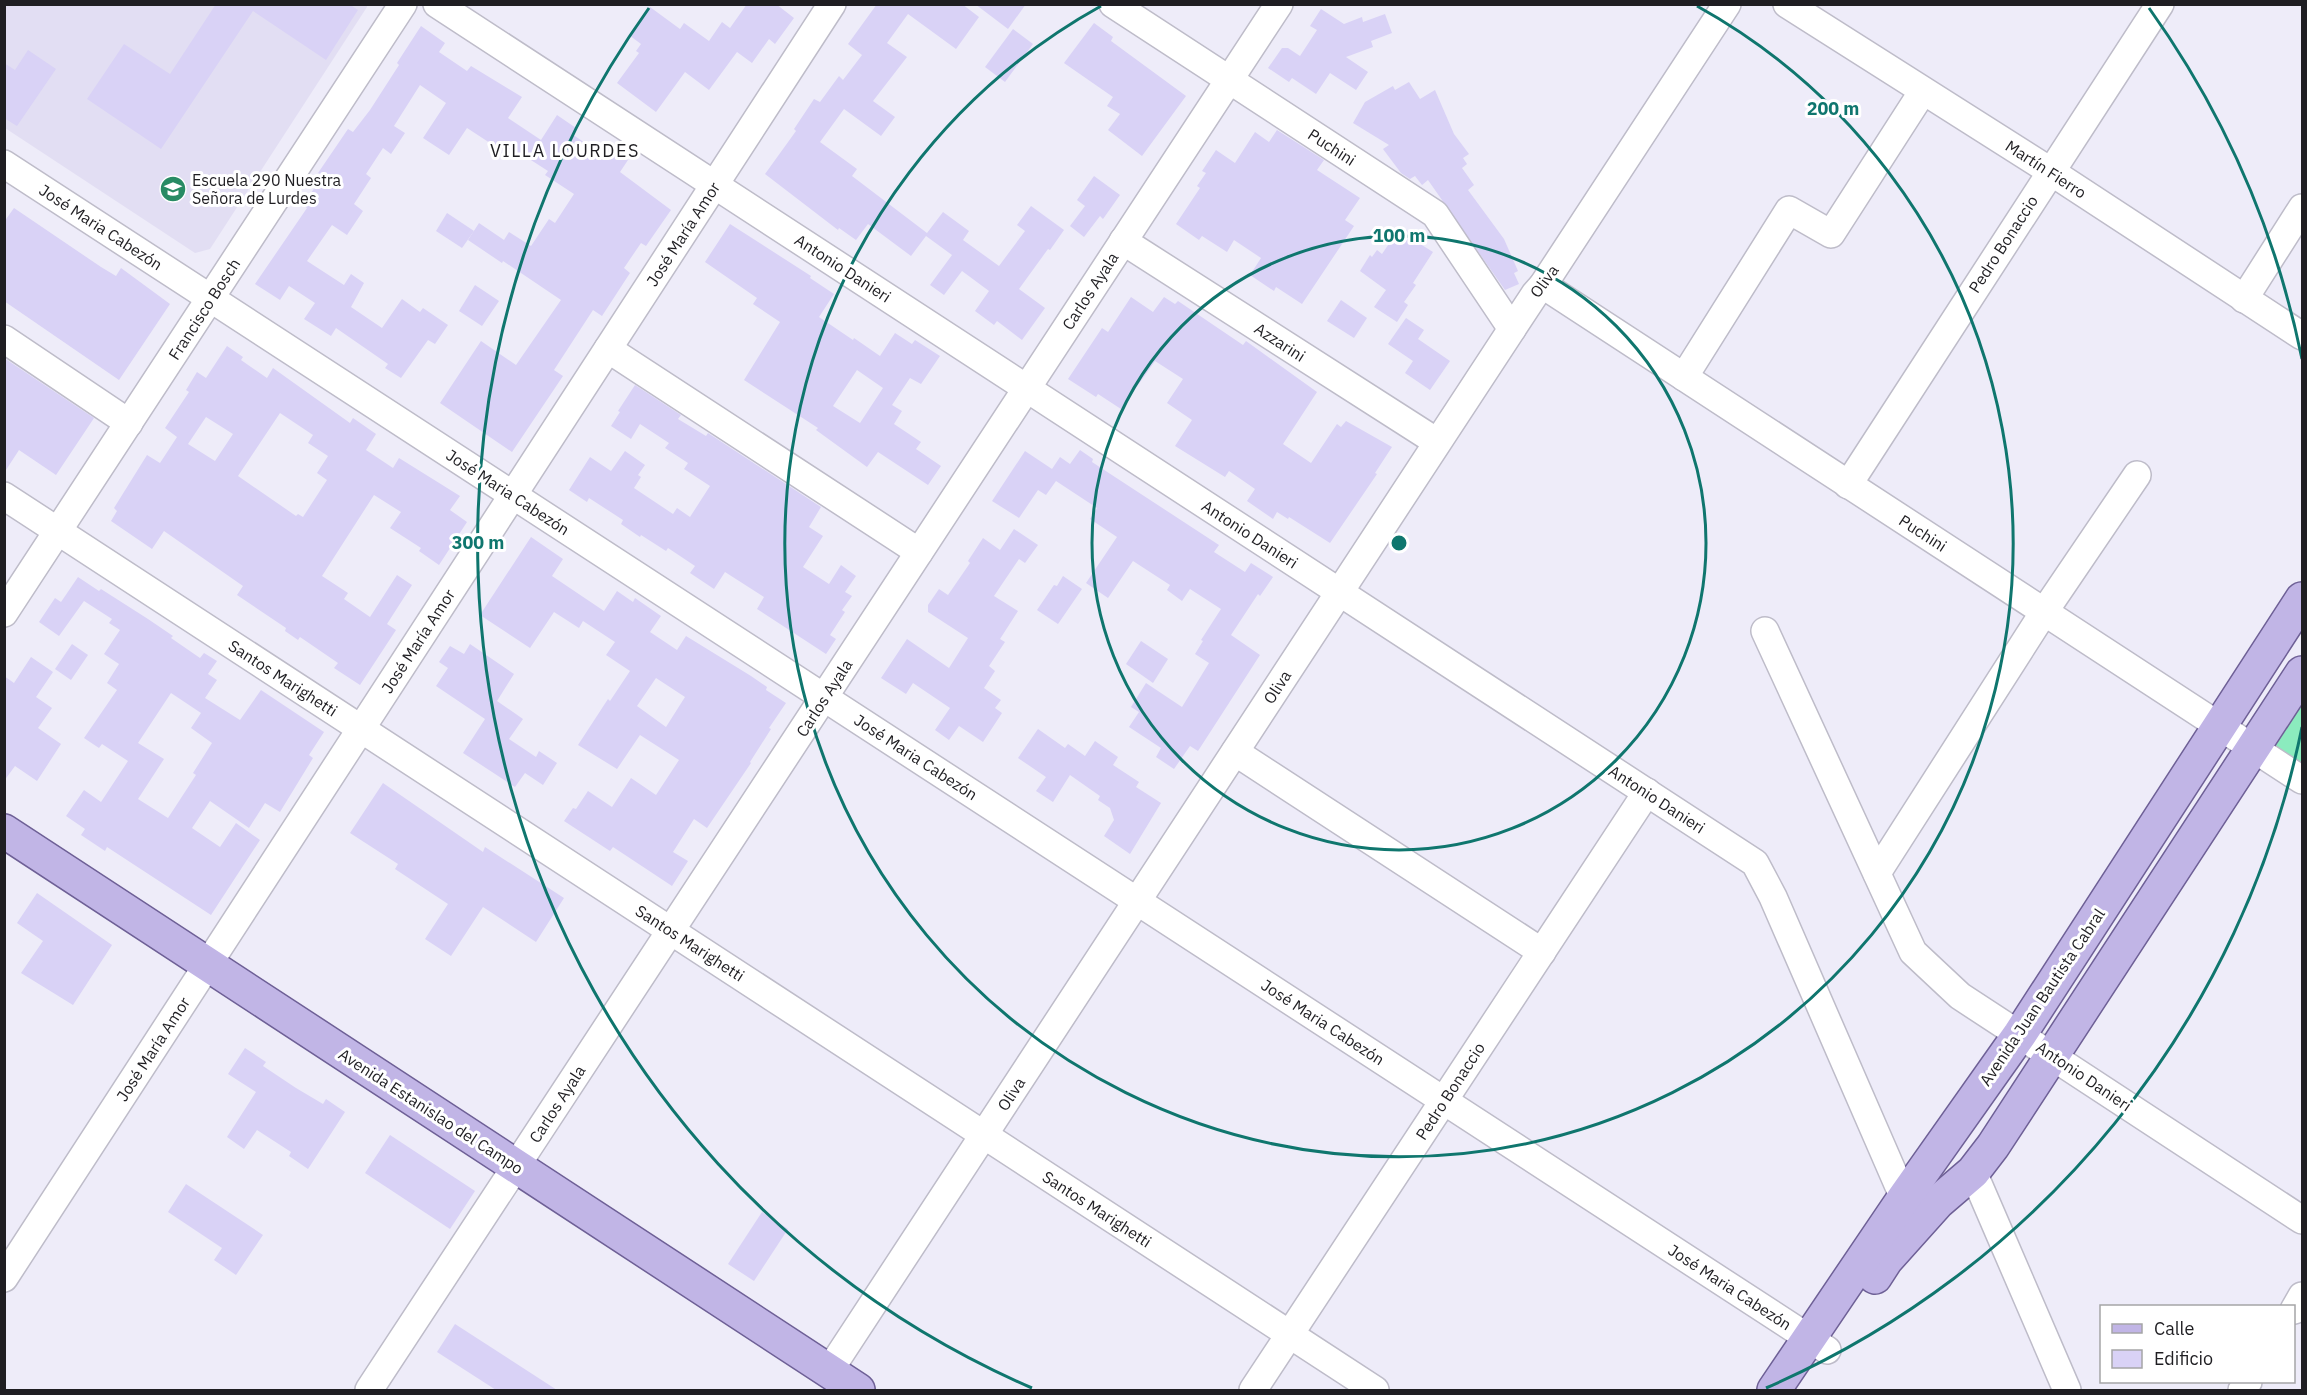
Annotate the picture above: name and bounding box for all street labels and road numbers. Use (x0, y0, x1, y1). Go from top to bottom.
street label: Puchini (1304, 124, 1360, 170)
street label: Martín Fierro (2002, 135, 2090, 203)
street label: José María Amor (642, 178, 724, 290)
street label: José Maria Cabezón (36, 180, 166, 274)
street label: Pedro Bonaccio (1964, 192, 2042, 296)
street label: Antonio Danieri (791, 229, 895, 307)
street label: Carlos Ayala (1058, 248, 1123, 334)
street label: Francisco Bosch (164, 255, 244, 363)
street label: Oliva (1525, 260, 1563, 301)
street label: Azzarini (1251, 318, 1309, 366)
street label: José Maria Cabezón (443, 445, 573, 539)
street label: Antonio Danieri (1198, 495, 1302, 573)
street label: Puchini (1895, 510, 1951, 556)
street label: José María Amor (377, 585, 459, 697)
street label: Santos Marighetti (225, 635, 341, 721)
street label: Carlos Ayala (792, 655, 857, 741)
street label: Oliva (1259, 666, 1295, 708)
street label: José Maria Cabezón (851, 710, 981, 804)
street label: Antonio Danieri (1605, 760, 1709, 838)
street label: Santos Marighetti (632, 900, 748, 986)
street label: Avenida Juan Bautista Cabral (1975, 905, 2109, 1089)
street label: José Maria Cabezón (1258, 975, 1388, 1069)
street label: José María Amor (112, 993, 194, 1105)
street label: Antonio Danieri (2033, 1037, 2135, 1115)
street label: Pedro Bonaccio (1411, 1039, 1489, 1143)
street label: Avenida Estanislao del Campo (335, 1044, 527, 1178)
street label: Carlos Ayala (525, 1061, 590, 1147)
street label: Oliva (993, 1073, 1029, 1115)
street label: Santos Marighetti (1039, 1166, 1155, 1252)
street label: José Maria Cabezón (1665, 1240, 1795, 1334)

